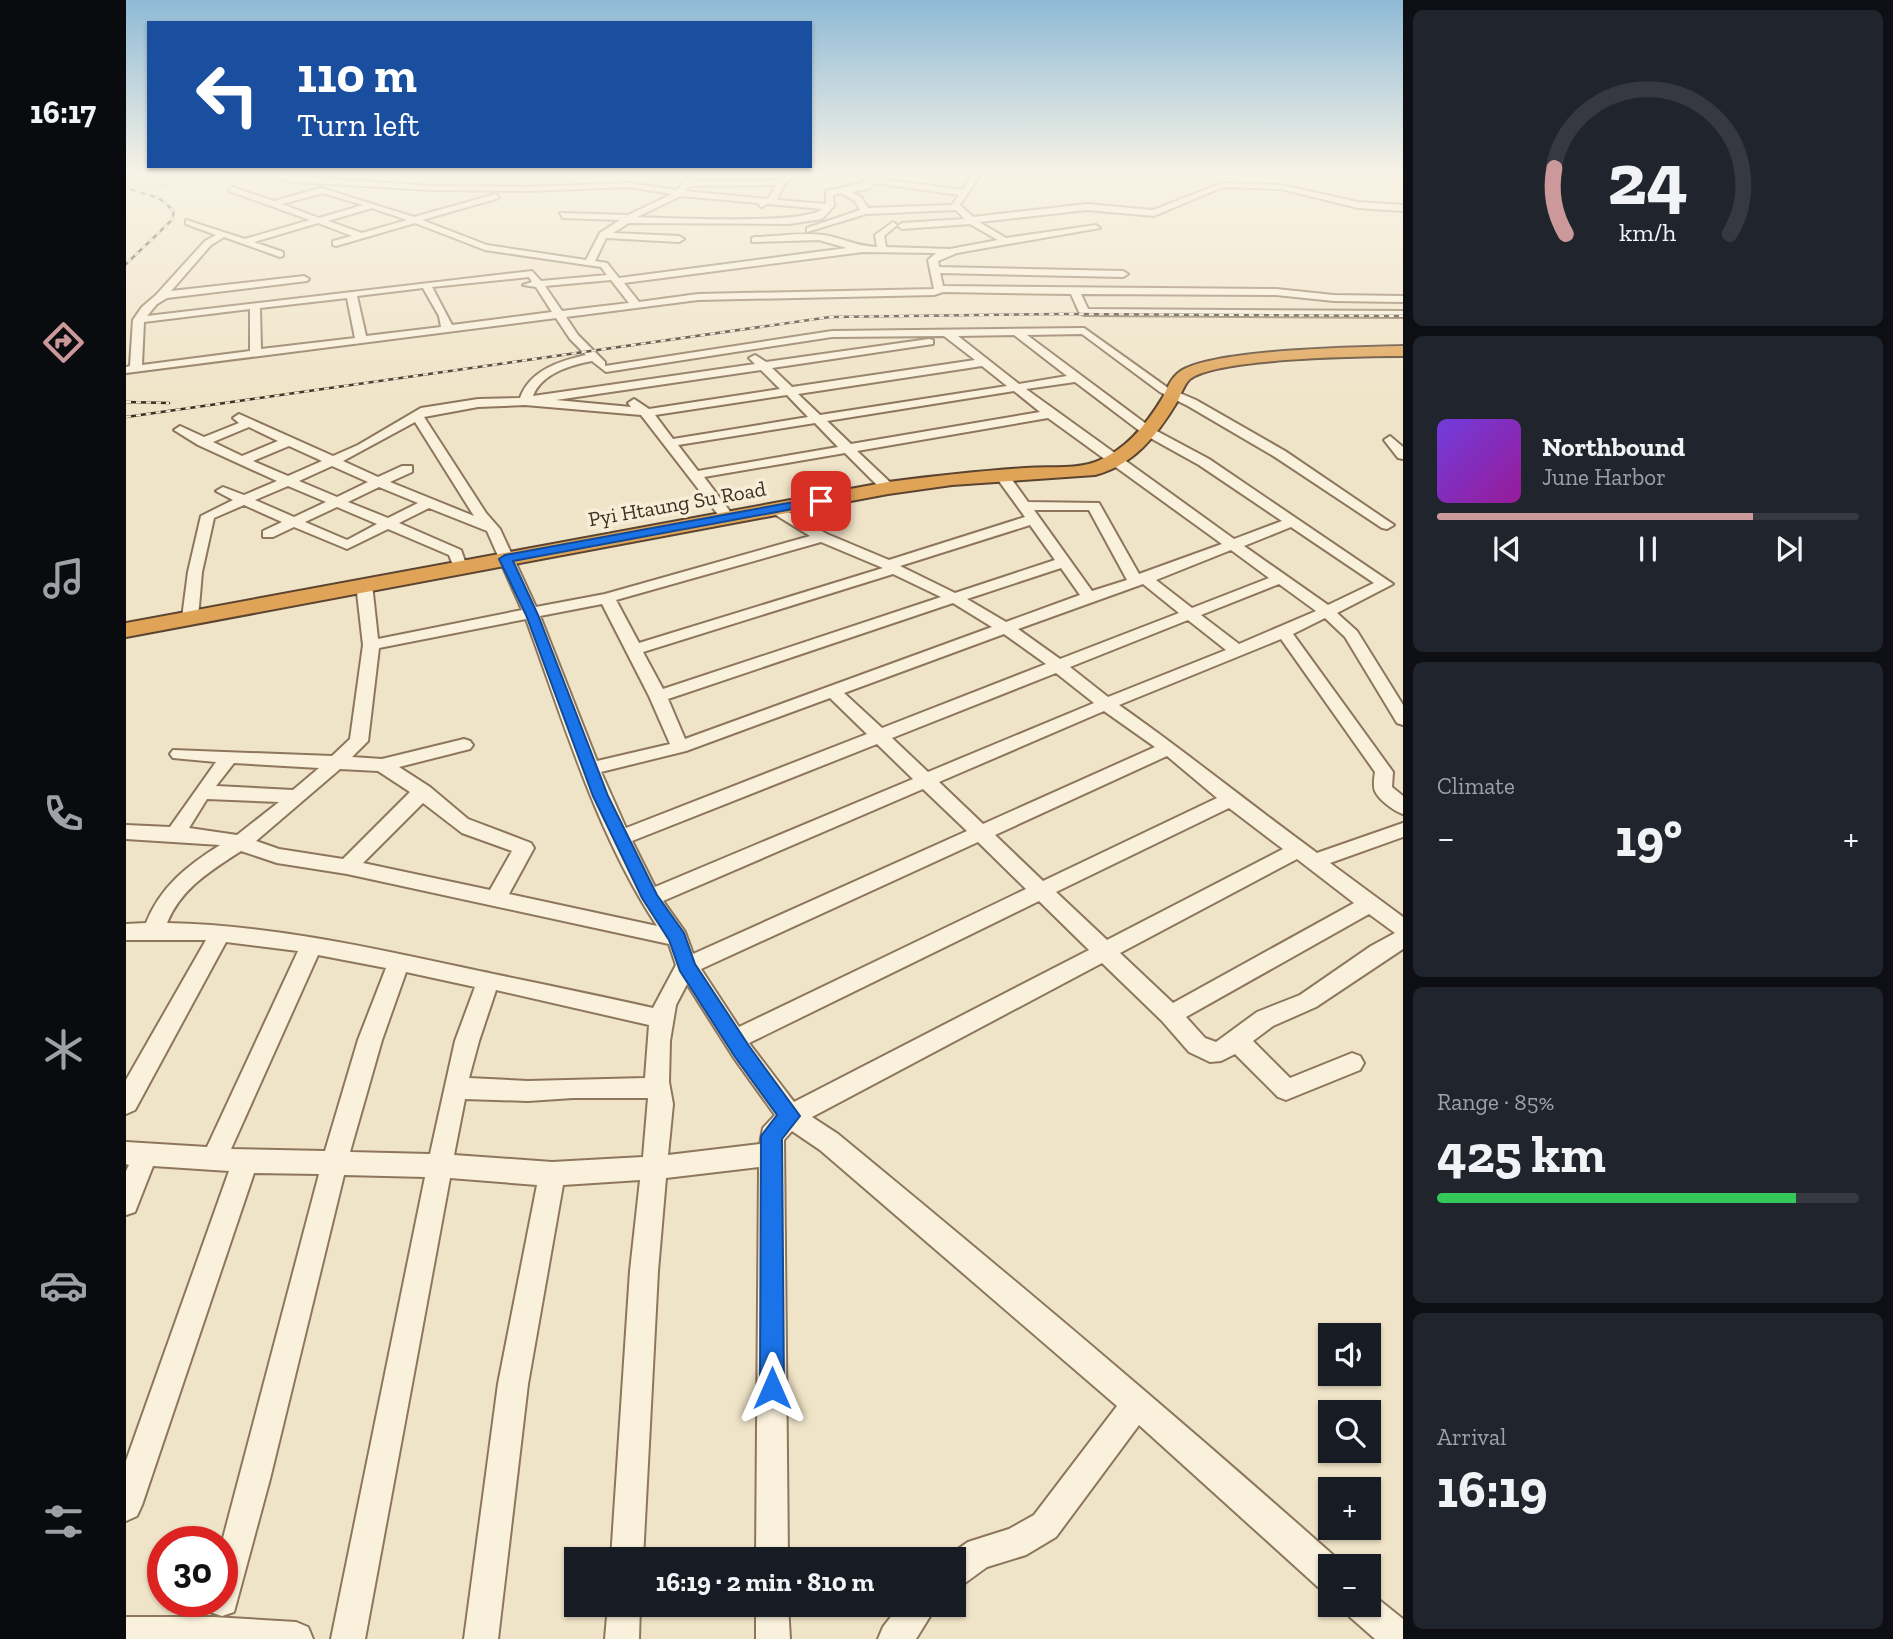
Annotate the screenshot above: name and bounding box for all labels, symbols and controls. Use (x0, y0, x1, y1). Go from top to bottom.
text: 110 m (297, 46, 417, 105)
icon: left (182, 49, 273, 140)
text: 16:17 (30, 93, 96, 131)
text: Turn left (297, 106, 419, 144)
text: 24 (1608, 135, 1688, 223)
text: km/h (1619, 217, 1677, 247)
icon: directions (39, 318, 88, 367)
text: Northbound (1542, 431, 1685, 463)
text: June Harbor (1542, 463, 1666, 491)
pin (791, 471, 851, 531)
street label: Pyi Htaung Su Road (586, 476, 768, 531)
icon: arrive (802, 482, 840, 520)
icon: previous (1488, 530, 1526, 568)
icon: pause (1629, 530, 1667, 568)
icon: next (1770, 530, 1808, 568)
icon: music (39, 554, 88, 603)
text: Climate (1437, 772, 1515, 800)
icon: phone (39, 789, 88, 838)
text: 19° (1615, 807, 1682, 869)
text: − (1437, 815, 1455, 861)
text: + (1843, 815, 1859, 861)
icon: climate (39, 1025, 88, 1074)
text: Range · 85% (1437, 1088, 1554, 1116)
text: 425 km (1437, 1123, 1606, 1185)
icon: car (39, 1261, 88, 1310)
map controls (1318, 1323, 1381, 1617)
button: sound (1318, 1323, 1381, 1386)
position arrow (735, 1351, 809, 1425)
button: search (1318, 1400, 1381, 1463)
text: Arrival (1437, 1423, 1506, 1451)
text: 16:19 (1437, 1458, 1548, 1520)
button: + (1318, 1477, 1381, 1540)
icon: filters (39, 1497, 88, 1546)
speed limit sign: 30 (147, 1526, 238, 1617)
button: − (1318, 1554, 1381, 1617)
text: 16:19 · 2 min · 810 m (656, 1566, 874, 1598)

